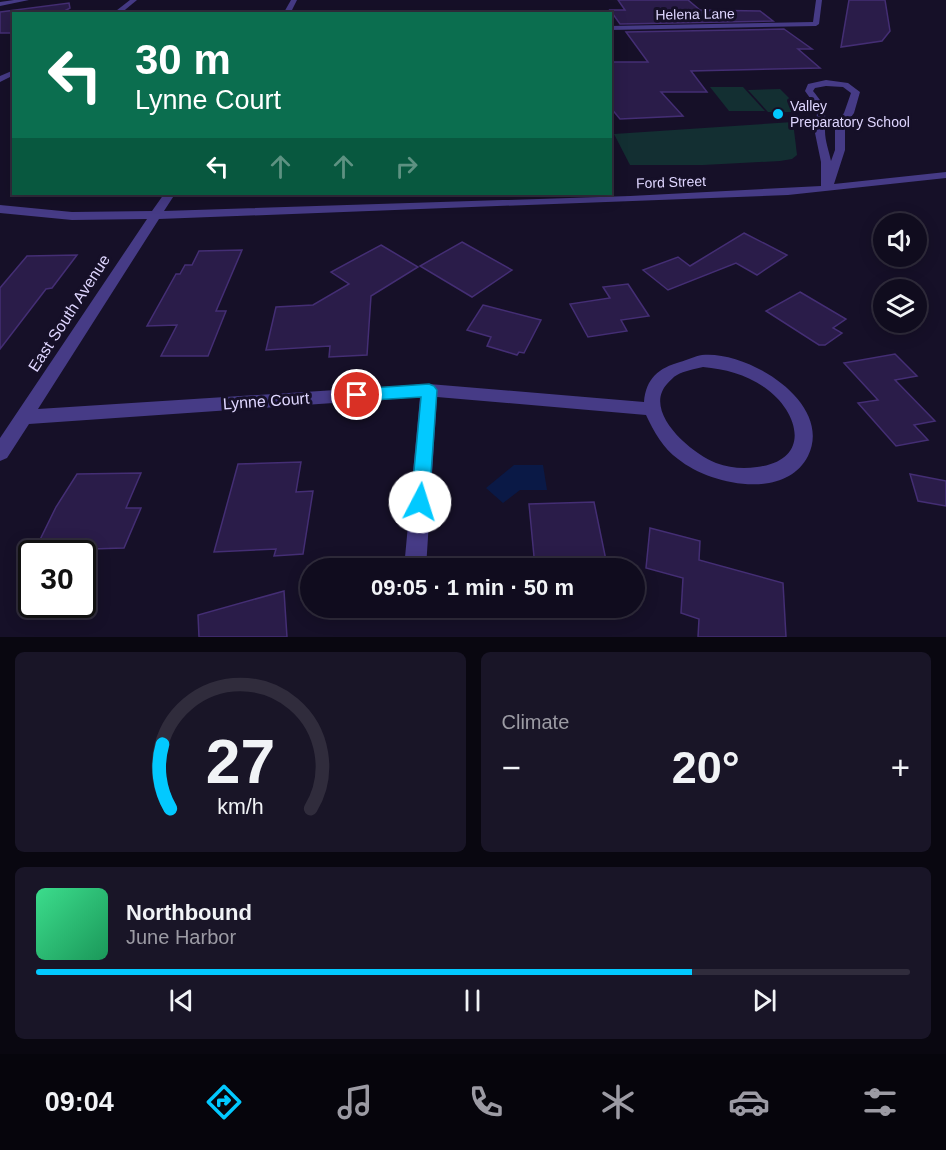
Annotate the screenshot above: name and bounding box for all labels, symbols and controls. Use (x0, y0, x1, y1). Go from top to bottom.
street label: Helena Lane (655, 5, 735, 23)
icon: left (36, 36, 114, 114)
text: 30 m (135, 36, 231, 83)
text: Lynne Court (135, 85, 281, 115)
place label: Valley Preparatory School (790, 98, 910, 130)
marker: Valley Preparatory School (771, 107, 785, 121)
icon: left (201, 150, 234, 183)
icon: ahead (264, 150, 297, 183)
icon: ahead (327, 150, 360, 183)
icon: right (390, 150, 423, 183)
street label: Ford Street (636, 173, 706, 191)
map controls (873, 213, 927, 333)
button: sound (873, 213, 927, 267)
street label: East South Avenue (25, 251, 113, 375)
button: layers (873, 279, 927, 333)
pin (331, 369, 382, 420)
icon: arrive (340, 378, 373, 411)
street label: Lynne Court (222, 389, 310, 412)
position arrow (388, 470, 452, 534)
speed limit sign: 30 (18, 540, 96, 618)
text: 09:05 · 1 min · 50 m (371, 575, 574, 600)
text: Climate (502, 711, 569, 733)
text: 27 (206, 727, 275, 796)
text: 20° (672, 742, 740, 793)
text: − (502, 749, 521, 786)
text: + (891, 749, 910, 786)
text: km/h (217, 795, 263, 819)
text: Northbound (126, 900, 252, 925)
text: June Harbor (126, 926, 236, 948)
icon: previous (165, 984, 198, 1017)
icon: pause (456, 984, 489, 1017)
icon: next (748, 984, 781, 1017)
icon: directions (203, 1081, 245, 1123)
icon: music (334, 1081, 376, 1123)
icon: phone (465, 1081, 507, 1123)
icon: climate (597, 1081, 639, 1123)
icon: car (728, 1081, 770, 1123)
icon: filters (859, 1081, 901, 1123)
text: 09:04 (45, 1087, 114, 1117)

